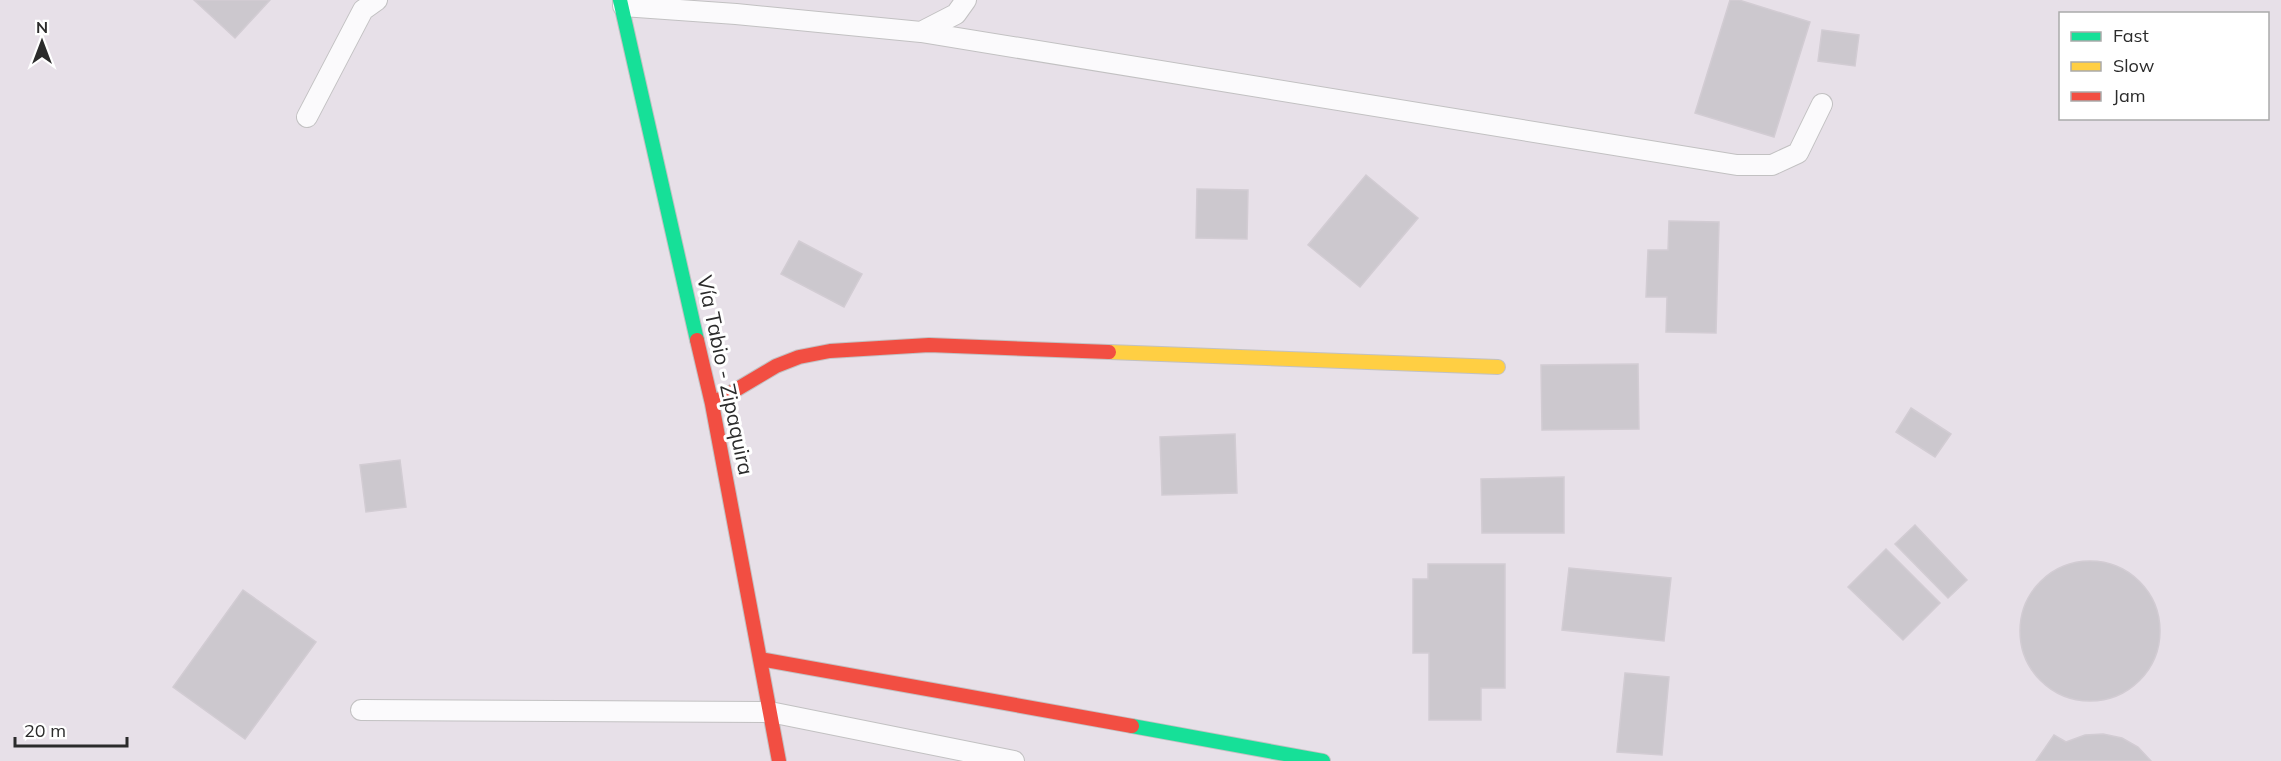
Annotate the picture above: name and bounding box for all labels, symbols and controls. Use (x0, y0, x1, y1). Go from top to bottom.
north arrow (12, 12, 72, 72)
legend (2059, 12, 2269, 120)
text: N (36, 17, 48, 37)
text: Fast (2113, 24, 2149, 47)
text: Slow (2113, 54, 2155, 77)
text: Jam (2113, 84, 2146, 107)
street label: Vía Tabio - Zipaquira (692, 273, 760, 477)
scale bar (15, 710, 128, 748)
text: 20 m (24, 719, 66, 742)

